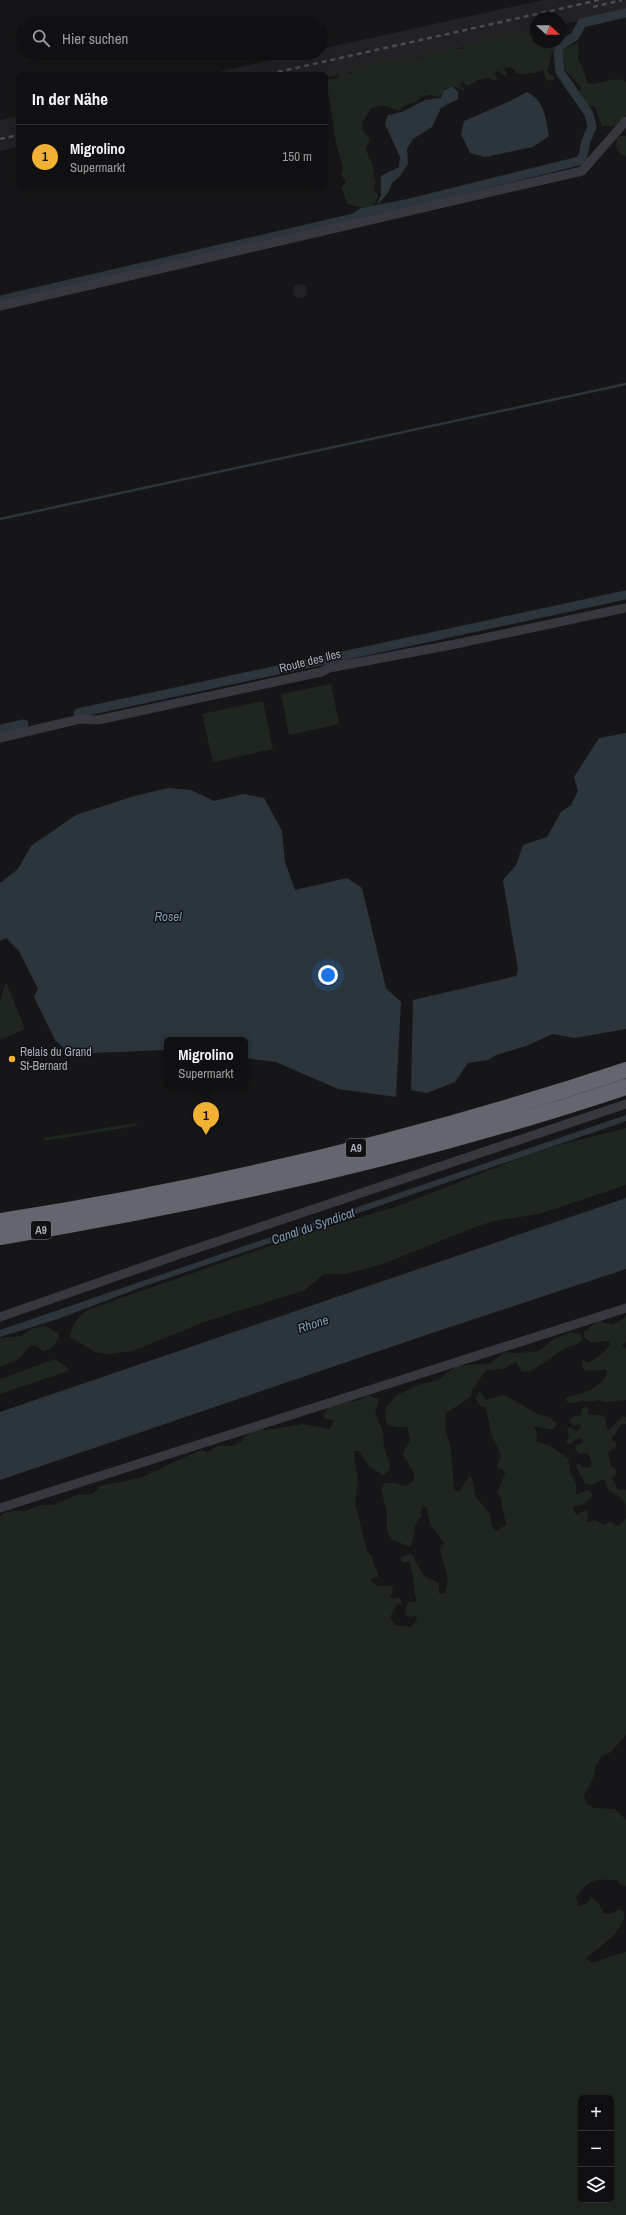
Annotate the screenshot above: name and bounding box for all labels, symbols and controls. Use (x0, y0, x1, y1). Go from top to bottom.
north arrow (530, 12, 566, 48)
search box (16, 16, 328, 60)
icon: search (30, 27, 52, 49)
text: Hier suchen (62, 28, 128, 49)
text: In der Nähe (32, 87, 108, 110)
text: Migrolino (70, 138, 125, 159)
text: 1 (42, 148, 48, 165)
text: 150 m (282, 148, 312, 165)
text: Supermarkt (70, 159, 125, 176)
street label: Route des Iles (278, 646, 343, 676)
water label: Rosel (154, 908, 182, 925)
your location (318, 965, 338, 985)
popup (164, 1037, 248, 1089)
place label: Relais du Grand St-Bernard (20, 1044, 92, 1074)
text: Migrolino (178, 1044, 234, 1065)
marker: Relais du Grand St-Bernard (7, 1054, 17, 1064)
text: Supermarkt (178, 1065, 233, 1082)
pin: 1 (193, 1102, 219, 1135)
road number: A9 (346, 1139, 366, 1157)
water label: Canal du Syndicat (269, 1203, 358, 1248)
road number: A9 (31, 1221, 51, 1239)
water label: Rhone (295, 1311, 331, 1337)
map controls (578, 2095, 614, 2203)
button: + (578, 2095, 614, 2131)
button: − (578, 2131, 614, 2167)
button: layers (578, 2167, 614, 2203)

